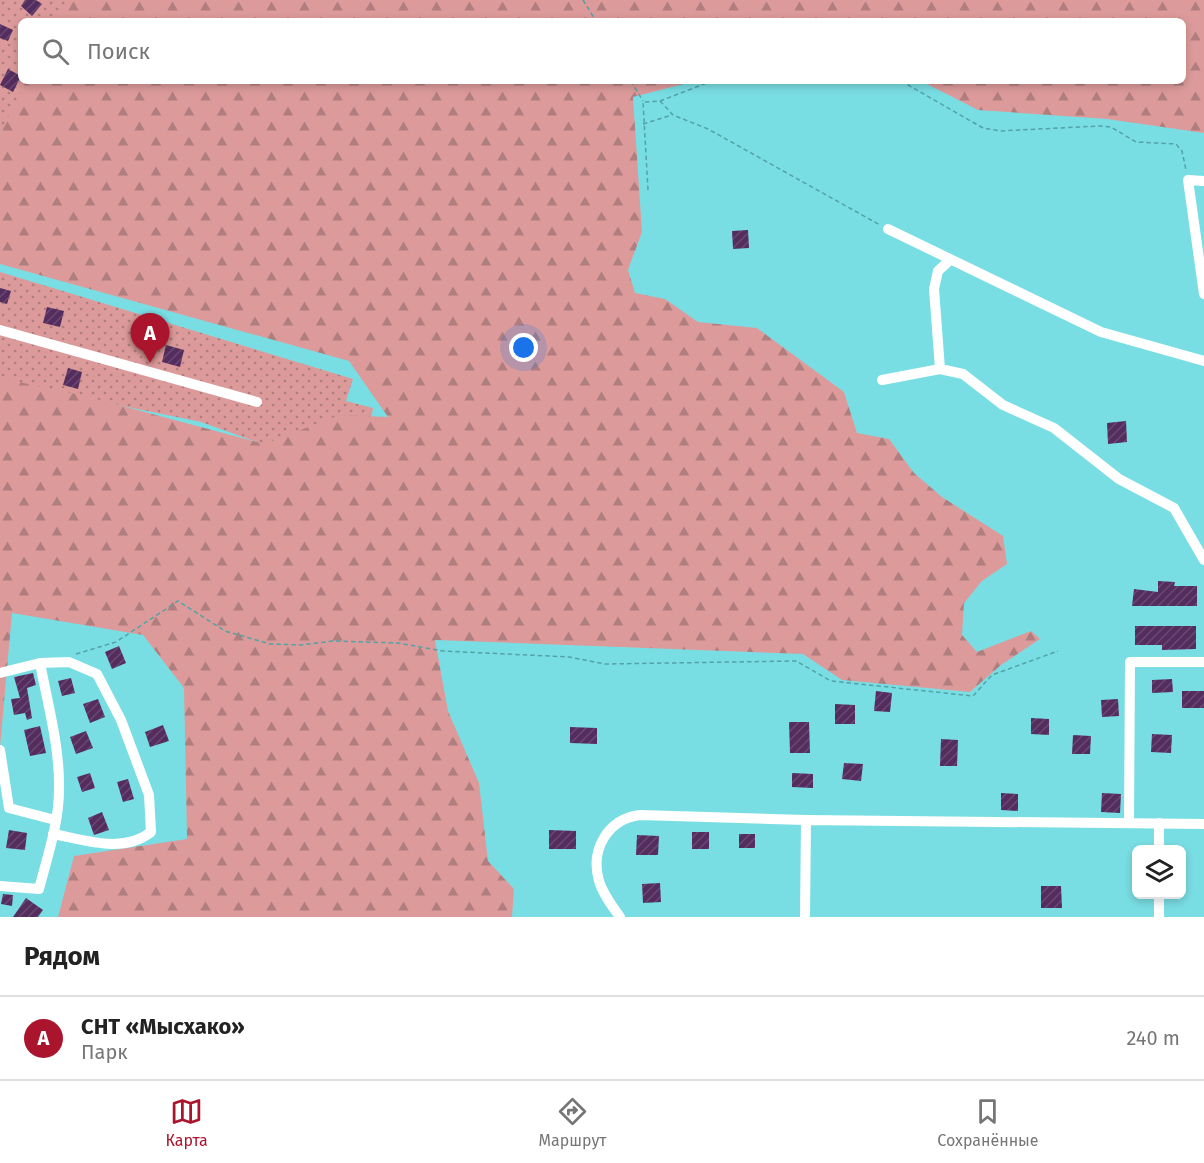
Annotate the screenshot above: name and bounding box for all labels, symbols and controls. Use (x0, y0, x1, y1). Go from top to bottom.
search box (18, 18, 1186, 84)
icon: search (39, 35, 72, 68)
text: Поиск (87, 38, 150, 65)
pin: A (130, 314, 170, 363)
your location (509, 333, 538, 362)
map controls (1132, 845, 1186, 899)
button: layers (1132, 845, 1186, 899)
text: Рядом (24, 941, 100, 972)
text: СНТ «Мысхако» (81, 1013, 245, 1040)
text: A (38, 1026, 49, 1050)
text: 240 m (1126, 1026, 1180, 1050)
text: Парк (81, 1040, 128, 1064)
tab: Карта (165, 1095, 208, 1150)
tab: Маршрут (539, 1095, 607, 1150)
tab: Сохранённые (937, 1095, 1039, 1150)

